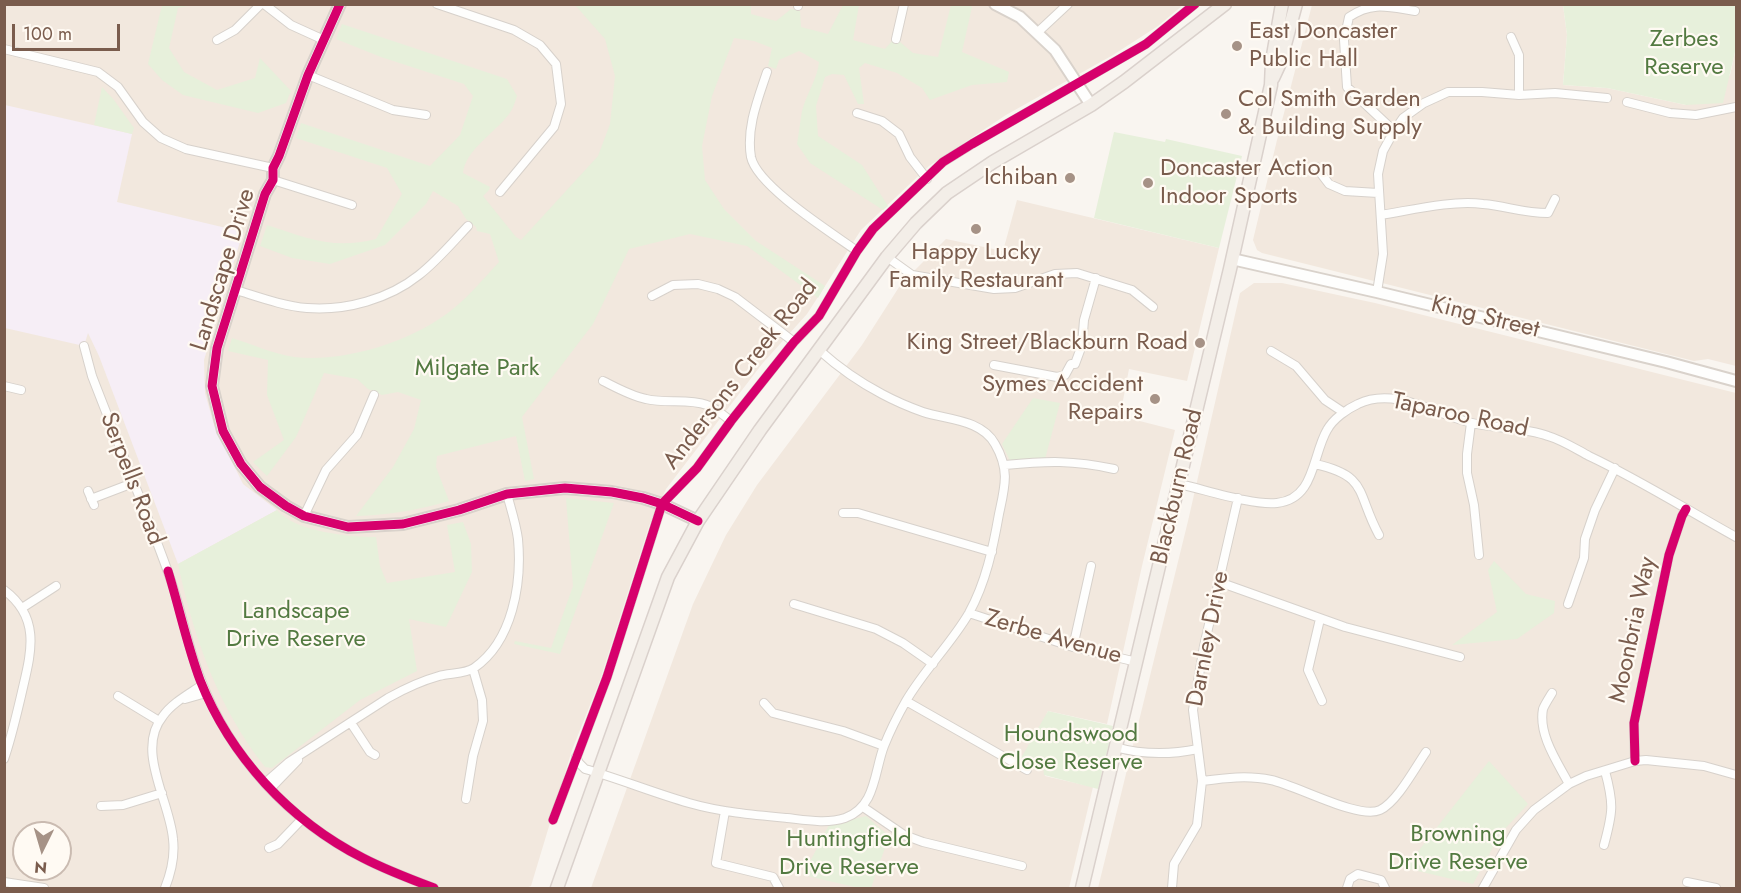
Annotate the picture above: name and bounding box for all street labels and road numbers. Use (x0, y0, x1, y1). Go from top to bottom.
street label: Landscape Drive (186, 186, 262, 354)
street label: Andersons Creek Road (658, 274, 824, 476)
street label: King Street (1428, 291, 1542, 345)
street label: Taparoo Road (1389, 388, 1531, 444)
street label: Blackburn Road (1146, 407, 1210, 567)
street label: Serpells Road (93, 409, 169, 549)
street label: Moonbria Way (1604, 554, 1664, 706)
street label: Darnley Drive (1182, 569, 1236, 709)
street label: Zerbe Avenue (981, 605, 1125, 671)

